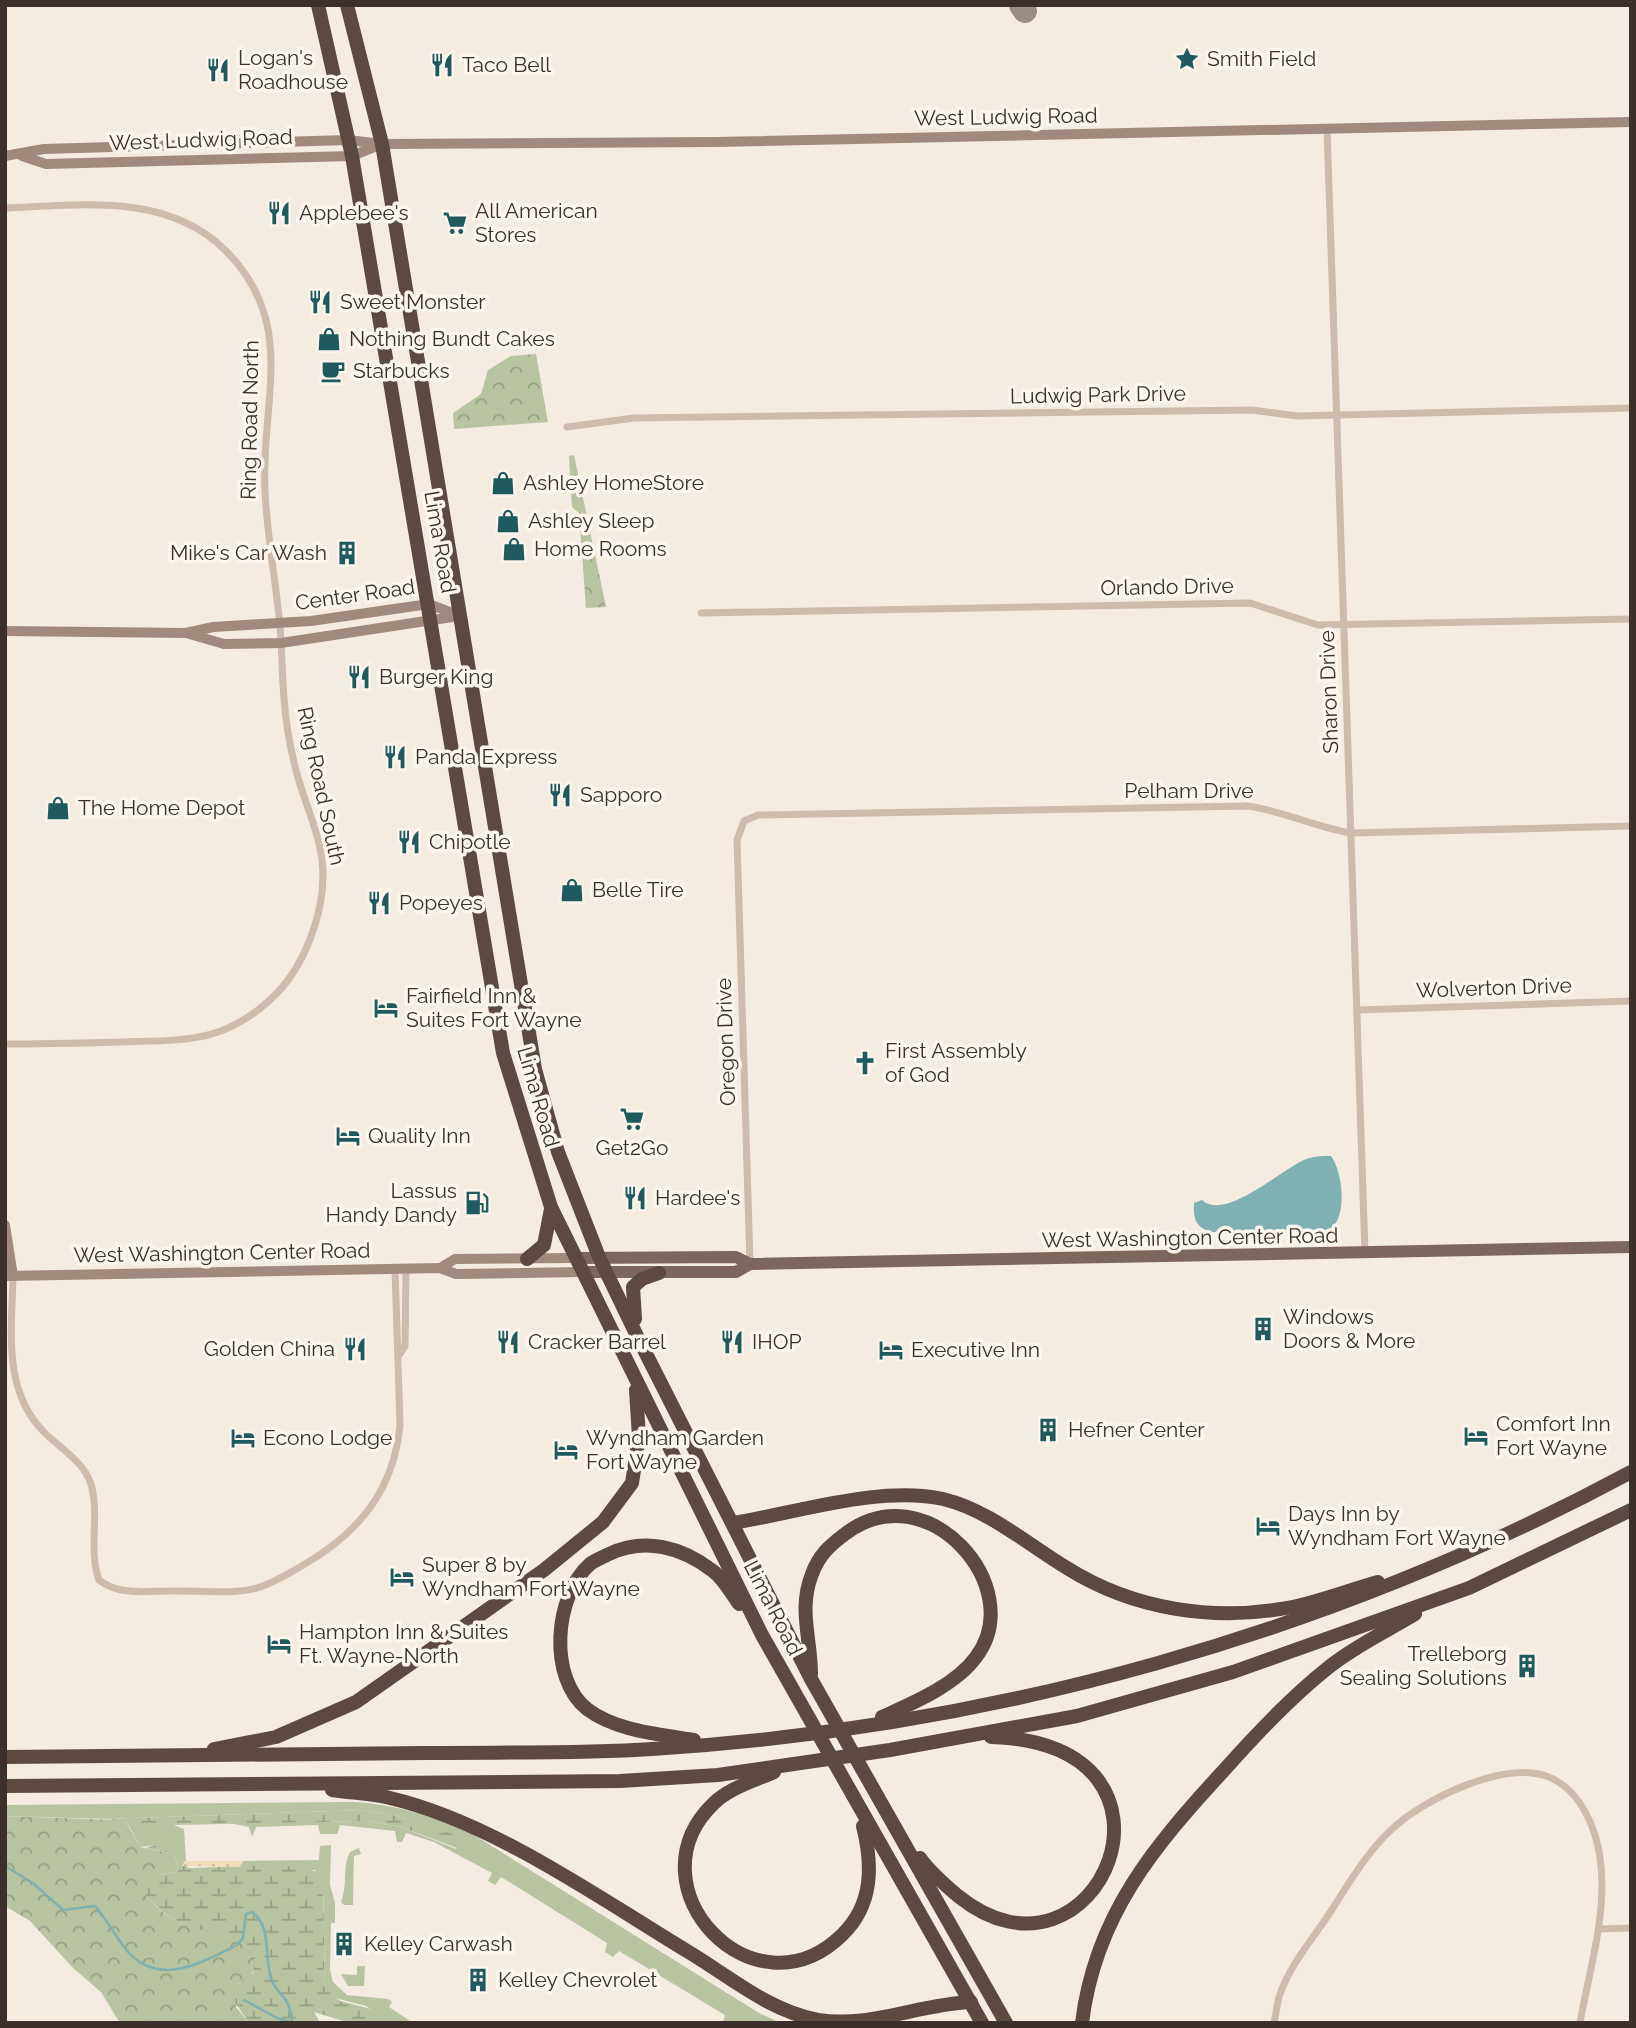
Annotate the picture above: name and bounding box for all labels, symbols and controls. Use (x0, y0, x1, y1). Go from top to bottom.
place label: Logan's Roadhouse (238, 45, 348, 94)
place icon: Smith Field (1173, 45, 1201, 73)
place label: Smith Field (1207, 46, 1316, 71)
restaurant icon: Taco Bell (428, 51, 456, 79)
place label: Taco Bell (462, 52, 551, 77)
restaurant icon: Logan's Roadhouse (204, 56, 232, 84)
street label: West Ludwig Road (914, 102, 1098, 131)
street label: West Ludwig Road (109, 124, 293, 155)
place label: All American Stores (475, 198, 598, 247)
restaurant icon: Applebee's (265, 199, 293, 227)
place label: Applebee's (299, 200, 409, 225)
supermarket icon: All American Stores (441, 209, 469, 237)
restaurant icon: Sweet Monster (306, 288, 334, 316)
place label: Sweet Monster (340, 289, 486, 314)
shop icon: Nothing Bundt Cakes (315, 325, 343, 353)
place label: Nothing Bundt Cakes (349, 326, 555, 351)
street label: Ring Road North (236, 340, 263, 500)
cafe icon: Starbucks (319, 357, 347, 385)
place label: Starbucks (353, 358, 450, 383)
street label: Ludwig Park Drive (1010, 380, 1186, 409)
shop icon: Ashley HomeStore (489, 469, 517, 497)
place label: Ashley HomeStore (523, 470, 704, 495)
street label: Lima Road (419, 489, 462, 595)
shop icon: Ashley Sleep (494, 507, 522, 535)
place label: Ashley Sleep (528, 508, 654, 533)
shop icon: Home Rooms (500, 535, 528, 563)
place label: Home Rooms (534, 536, 667, 561)
building icon: Mike's Car Wash (333, 539, 361, 567)
place label: Mike's Car Wash (170, 540, 327, 565)
street label: Orlando Drive (1100, 573, 1234, 600)
street label: Center Road (293, 574, 416, 615)
street label: Sharon Drive (1314, 630, 1343, 754)
restaurant icon: Burger King (345, 663, 373, 691)
place label: Burger King (379, 664, 493, 689)
street label: Ring Road South (292, 704, 351, 867)
restaurant icon: Panda Express (381, 743, 409, 771)
place label: Panda Express (415, 744, 557, 769)
street label: Pelham Drive (1124, 778, 1254, 803)
restaurant icon: Sapporo (546, 781, 574, 809)
place label: Sapporo (580, 782, 662, 807)
shop icon: The Home Depot (44, 794, 72, 822)
place label: The Home Depot (78, 795, 245, 820)
restaurant icon: Chipotle (395, 828, 423, 856)
place label: Chipotle (429, 829, 511, 854)
shop icon: Belle Tire (558, 876, 586, 904)
place label: Belle Tire (592, 877, 684, 902)
restaurant icon: Popeyes (365, 889, 393, 917)
place label: Popeyes (399, 890, 483, 915)
street label: Wolverton Drive (1416, 972, 1572, 1003)
street label: Oregon Drive (711, 978, 740, 1107)
place label: Fairfield Inn & Suites Fort Wayne (406, 983, 582, 1032)
hotel icon: Fairfield Inn & Suites Fort Wayne (372, 994, 400, 1022)
place label: First Assembly of God (885, 1038, 1027, 1087)
street label: Lima Road (512, 1044, 565, 1150)
church icon: First Assembly of God (851, 1049, 879, 1077)
supermarket icon: Get2Go (618, 1105, 646, 1133)
hotel icon: Quality Inn (334, 1122, 362, 1150)
place label: Quality Inn (368, 1123, 471, 1148)
place label: Get2Go (596, 1135, 668, 1160)
place label: Lassus Handy Dandy (326, 1178, 457, 1227)
restaurant icon: Hardee's (621, 1184, 649, 1212)
place label: Hardee's (655, 1185, 740, 1210)
fuel station icon: Lassus Handy Dandy (463, 1189, 491, 1217)
street label: West Washington Center Road (1041, 1222, 1339, 1253)
street label: West Washington Center Road (73, 1237, 371, 1268)
place label: Windows Doors & More (1283, 1304, 1415, 1353)
building icon: Windows Doors & More (1249, 1315, 1277, 1343)
restaurant icon: Cracker Barrel (494, 1328, 522, 1356)
restaurant icon: IHOP (718, 1328, 746, 1356)
place label: Cracker Barrel (528, 1329, 666, 1354)
place label: IHOP (752, 1329, 802, 1354)
restaurant icon: Golden China (341, 1335, 369, 1363)
place label: Golden China (204, 1336, 335, 1361)
hotel icon: Executive Inn (877, 1336, 905, 1364)
place label: Executive Inn (911, 1337, 1040, 1362)
place label: Comfort Inn Fort Wayne (1496, 1411, 1611, 1460)
building icon: Hefner Center (1034, 1416, 1062, 1444)
place label: Hefner Center (1068, 1417, 1205, 1442)
hotel icon: Comfort Inn Fort Wayne (1462, 1422, 1490, 1450)
hotel icon: Econo Lodge (229, 1424, 257, 1452)
place label: Econo Lodge (263, 1425, 392, 1450)
place label: Wyndham Garden Fort Wayne (586, 1425, 764, 1474)
hotel icon: Wyndham Garden Fort Wayne (552, 1436, 580, 1464)
place label: Days Inn by Wyndham Fort Wayne (1288, 1501, 1506, 1550)
hotel icon: Days Inn by Wyndham Fort Wayne (1254, 1512, 1282, 1540)
place label: Super 8 by Wyndham Fort Wayne (422, 1552, 640, 1601)
street label: Lima Road (739, 1556, 808, 1659)
hotel icon: Super 8 by Wyndham Fort Wayne (388, 1563, 416, 1591)
place label: Hampton Inn & Suites Ft. Wayne-North (299, 1619, 508, 1668)
hotel icon: Hampton Inn & Suites Ft. Wayne-North (265, 1630, 293, 1658)
place label: Trelleborg Sealing Solutions (1340, 1641, 1507, 1690)
building icon: Trelleborg Sealing Solutions (1513, 1652, 1541, 1680)
building icon: Kelley Carwash (330, 1930, 358, 1958)
place label: Kelley Carwash (364, 1931, 513, 1956)
building icon: Kelley Chevrolet (464, 1966, 492, 1994)
place label: Kelley Chevrolet (498, 1967, 657, 1992)

